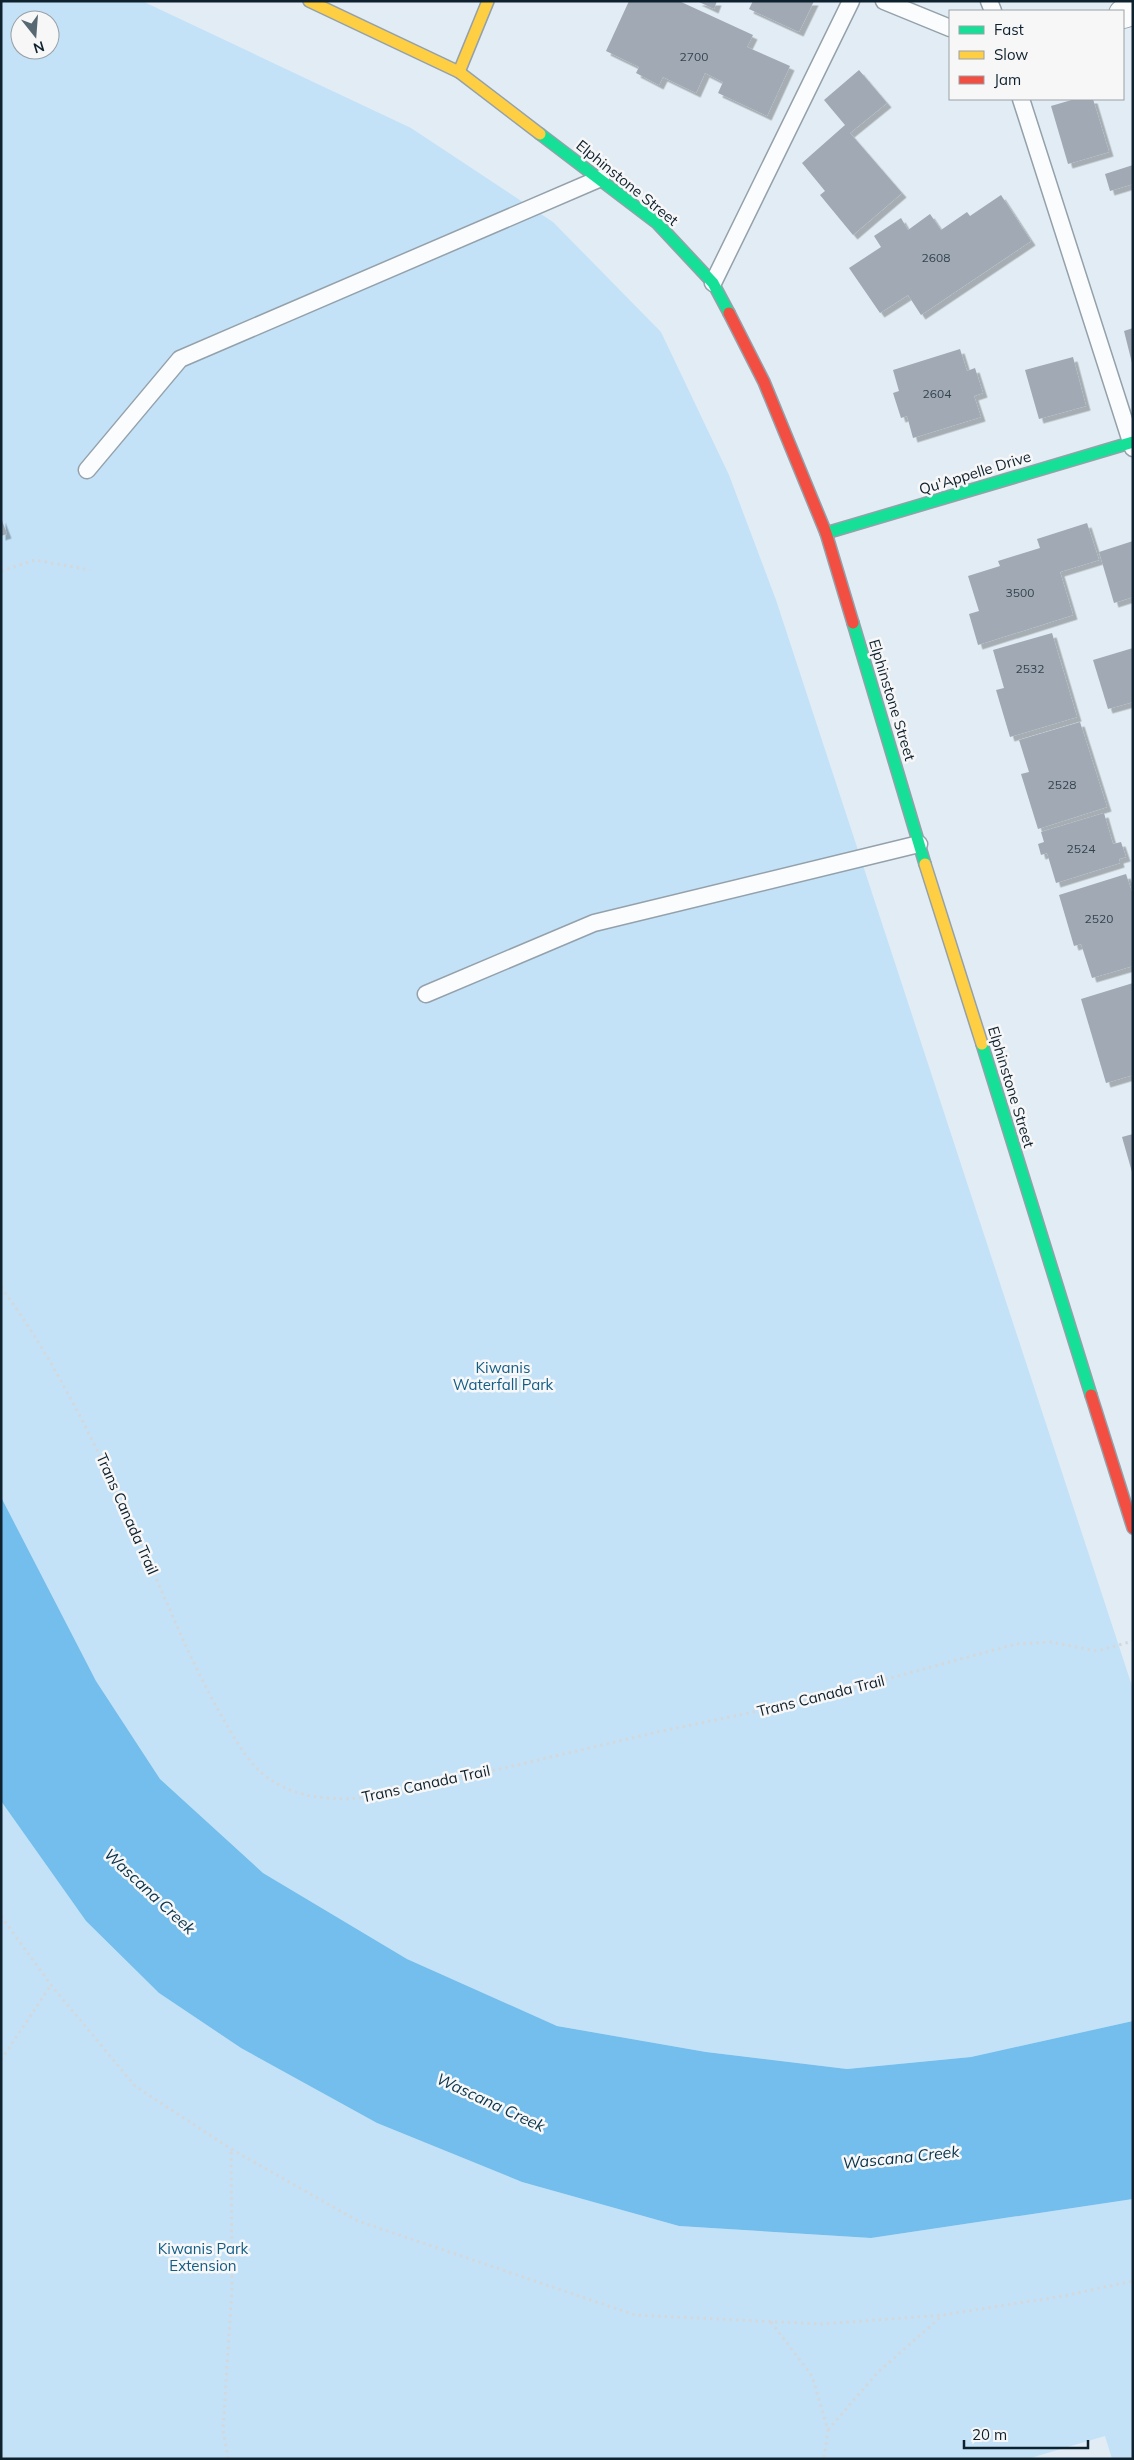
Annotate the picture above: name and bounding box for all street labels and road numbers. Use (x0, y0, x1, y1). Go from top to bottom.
street label: Elphinstone Street (572, 136, 682, 230)
street label: Qu'Appelle Drive (917, 446, 1033, 499)
street label: Elphinstone Street (865, 637, 920, 763)
street label: Elphinstone Street (984, 1024, 1039, 1150)
street label: Trans Canada Trail (92, 1450, 163, 1577)
street label: Trans Canada Trail (755, 1671, 887, 1721)
street label: Trans Canada Trail (360, 1761, 492, 1806)

